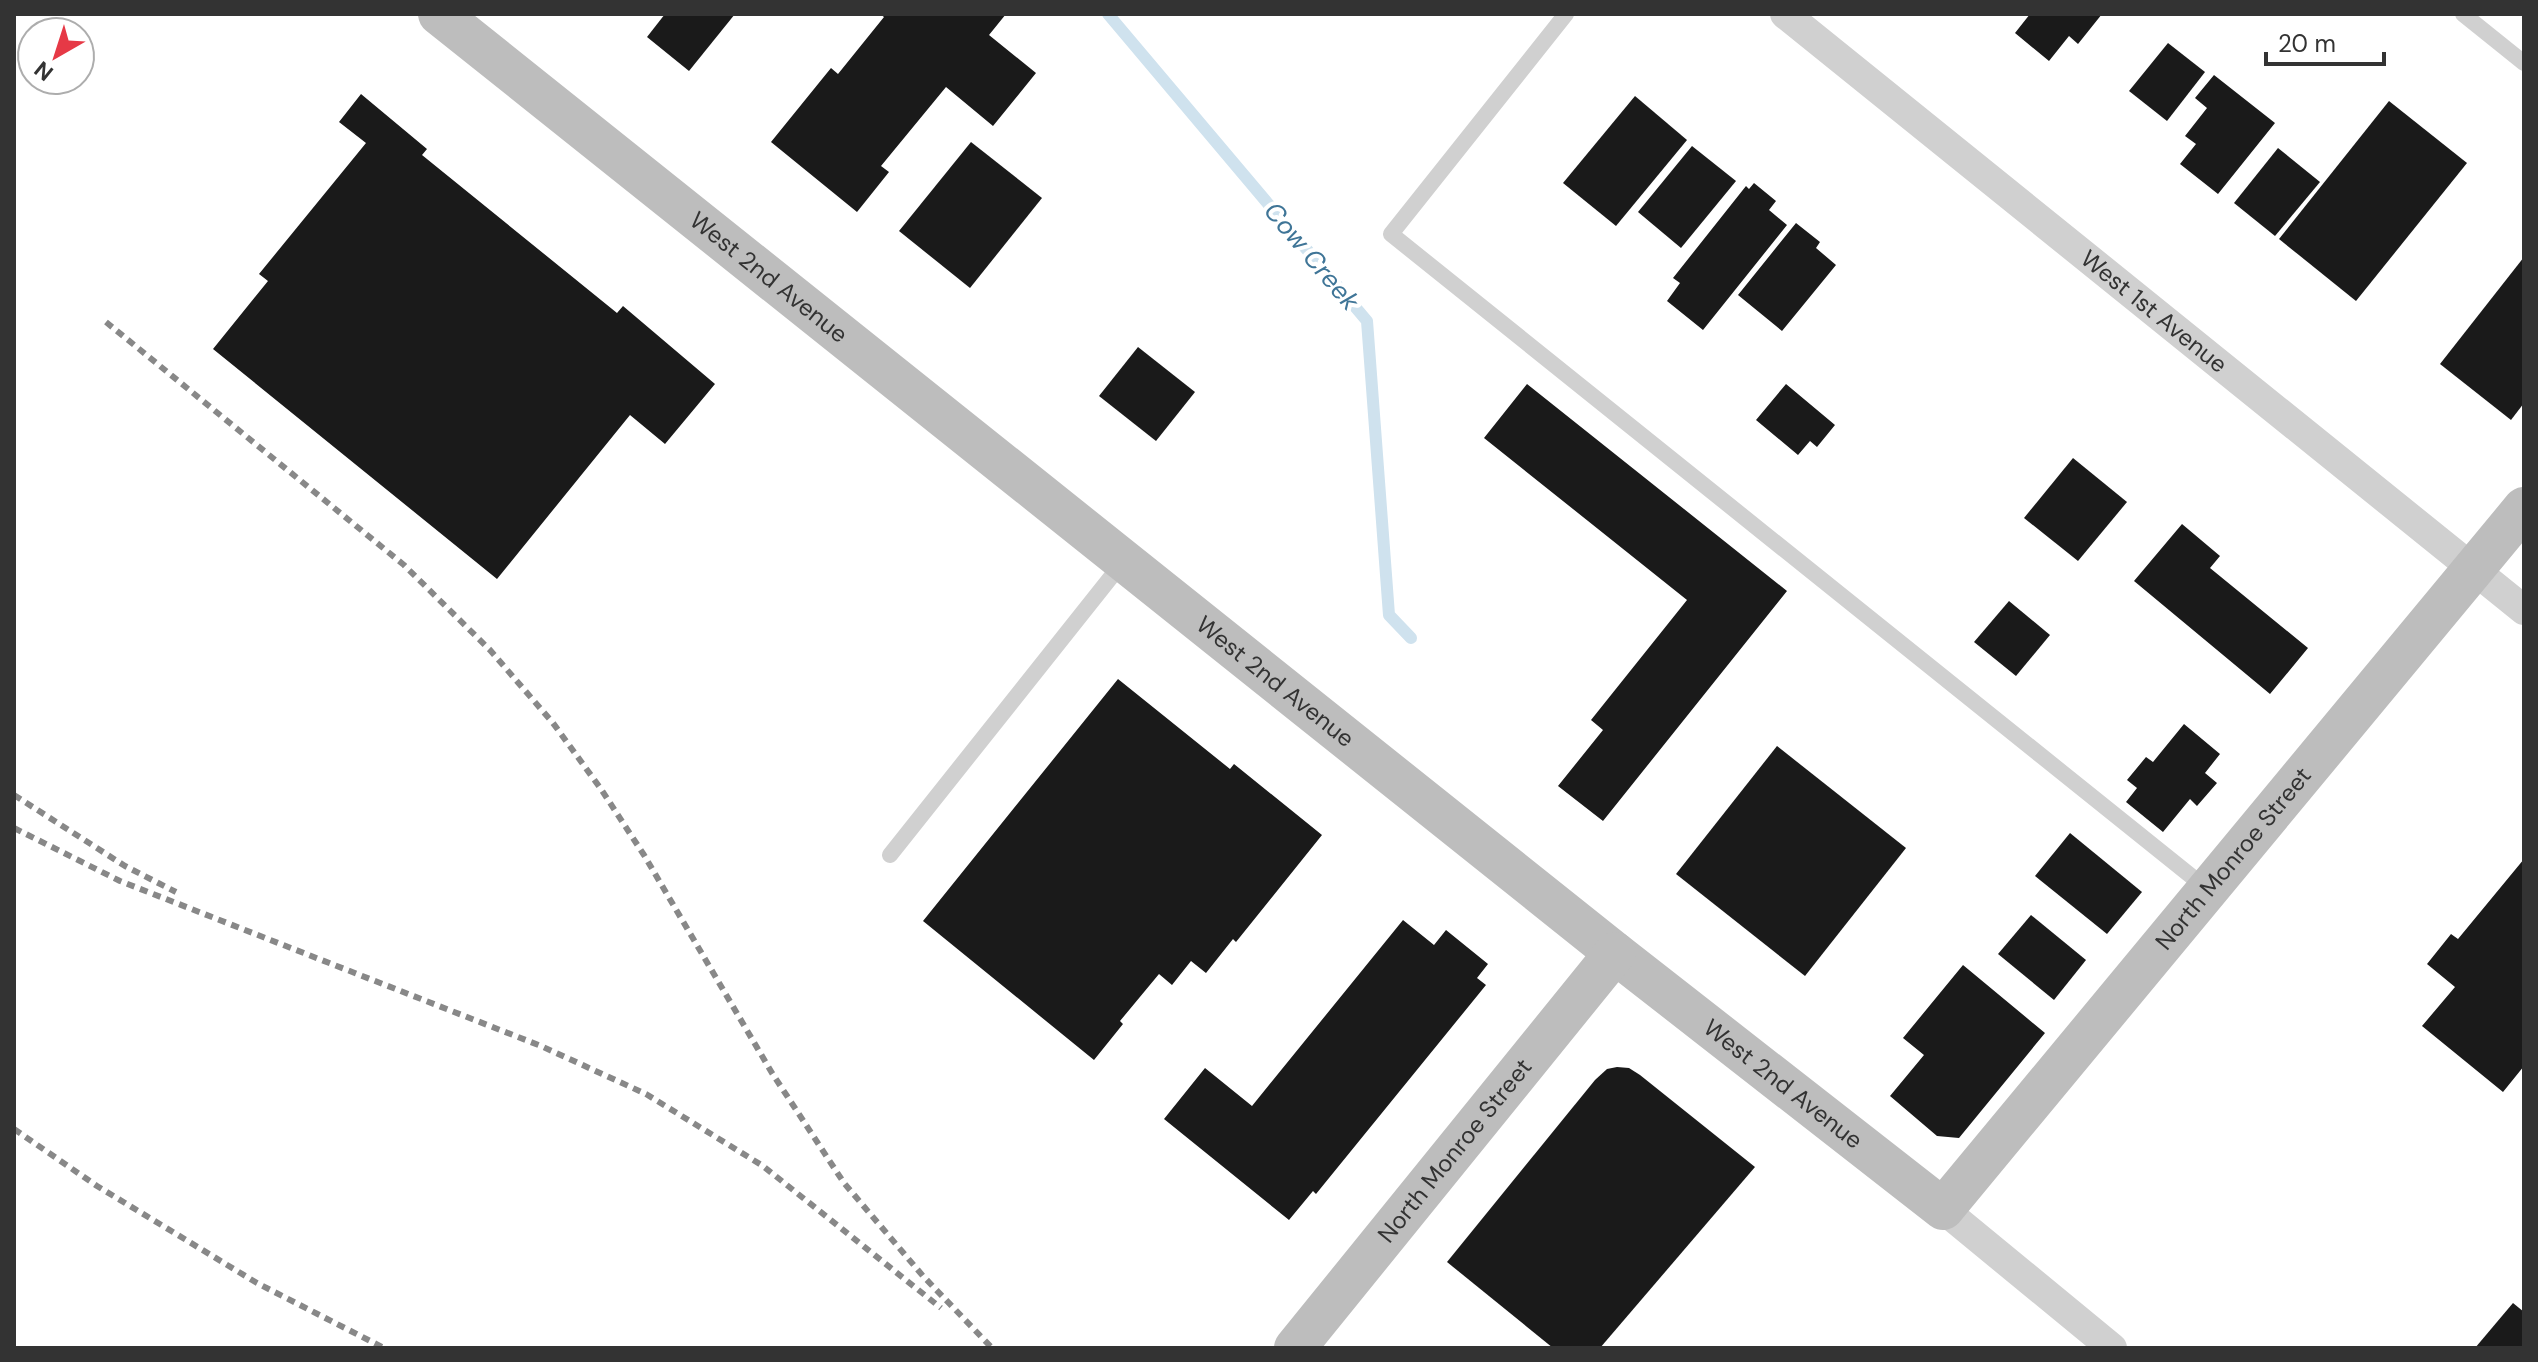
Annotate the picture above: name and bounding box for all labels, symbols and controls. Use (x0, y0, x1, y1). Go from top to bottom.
north arrow (16, 16, 96, 96)
scale bar (2266, 16, 2384, 66)
text: 20 m (2278, 28, 2336, 59)
text: N (28, 55, 59, 87)
water label: Cow Creek (1257, 195, 1368, 318)
street label: West 2nd Avenue (684, 204, 854, 349)
street label: West 1st Avenue (2075, 243, 2234, 380)
street label: West 2nd Avenue (1190, 609, 1361, 754)
street label: North Monroe Street (2148, 761, 2318, 956)
street label: West 2nd Avenue (1697, 1012, 1869, 1156)
street label: North Monroe Street (1371, 1052, 1538, 1249)

